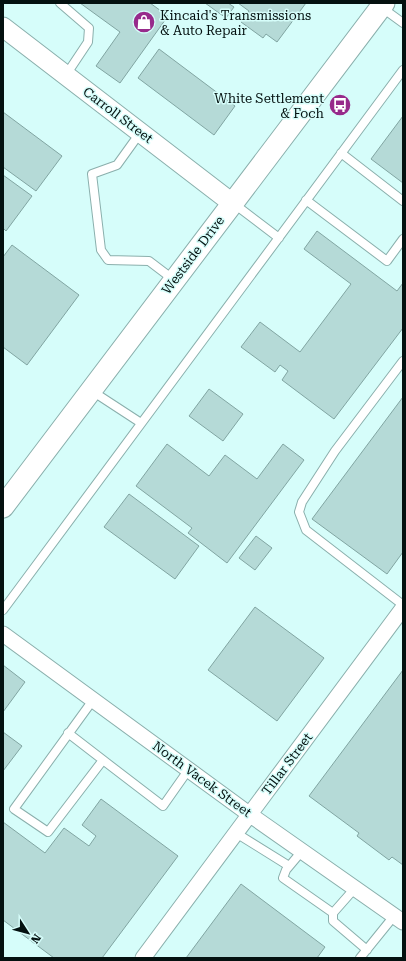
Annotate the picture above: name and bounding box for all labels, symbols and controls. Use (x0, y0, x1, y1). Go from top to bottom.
place label: Kincaid's Transmissions & Auto Repair (160, 8, 311, 38)
shop icon: Kincaid's Transmissions & Auto Repair (131, 9, 157, 35)
street label: Carroll Street (80, 84, 156, 146)
place label: White Settlement & Foch (214, 91, 325, 121)
bus stop icon: White Settlement & Foch (327, 92, 353, 118)
street label: Westside Drive (159, 213, 227, 297)
street label: Tillar Street (259, 730, 315, 798)
street label: North Vacek Street (150, 738, 254, 820)
north arrow (8, 913, 48, 953)
text: N (28, 931, 43, 946)

